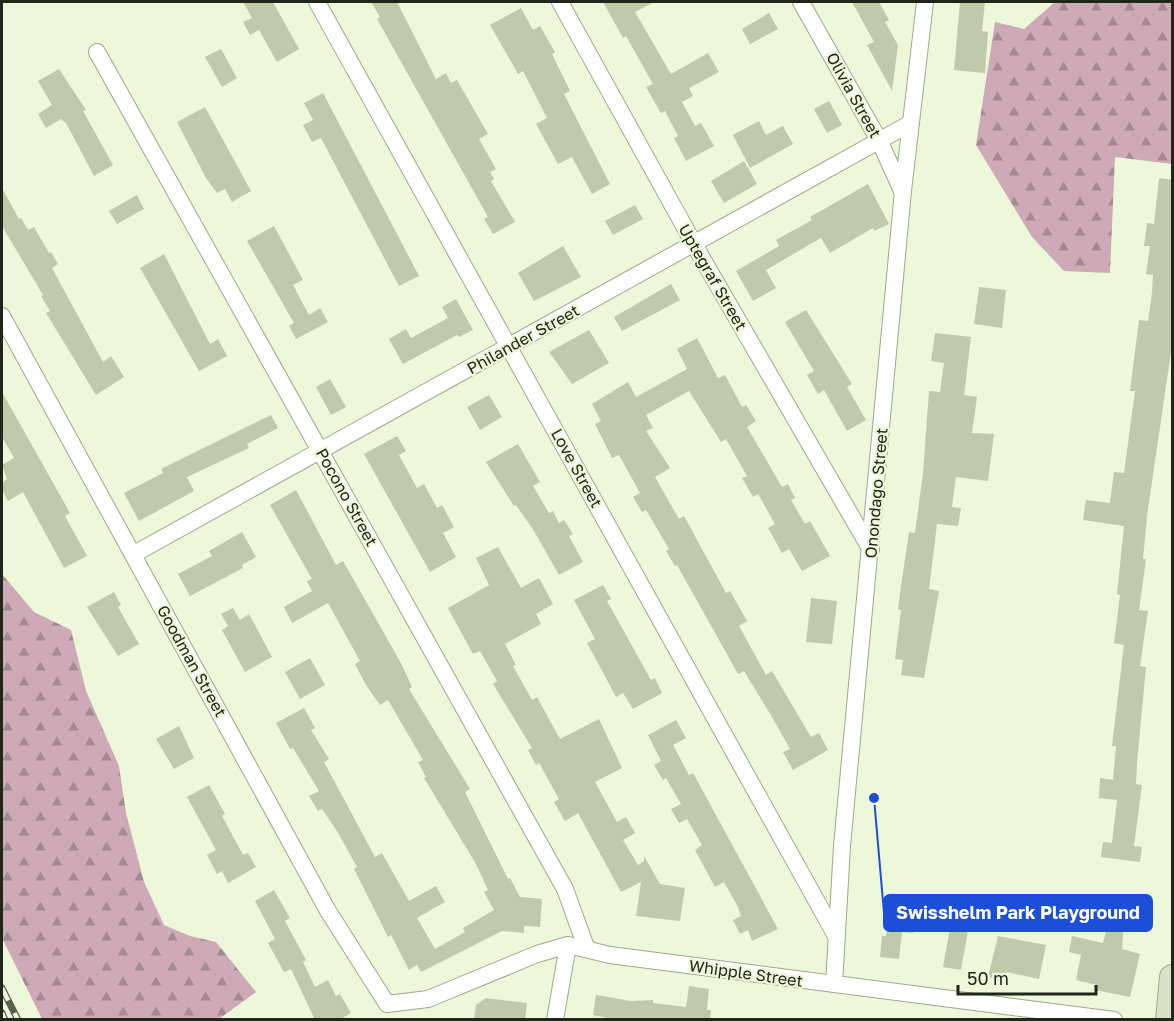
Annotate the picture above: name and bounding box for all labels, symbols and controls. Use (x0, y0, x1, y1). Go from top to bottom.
street label: Olivia Street (822, 49, 886, 141)
street label: Uptegraf Street (674, 220, 752, 334)
street label: Philander Street (463, 300, 583, 378)
street label: Love Street (547, 425, 607, 511)
street label: Onondago Street (860, 427, 892, 559)
street label: Pocono Street (312, 444, 382, 550)
street label: Goodman Street (153, 602, 231, 720)
callout: Swisshelm Park Playground (884, 895, 1152, 931)
text: Swisshelm Park Playground (896, 901, 1140, 923)
street label: Whipple Street (688, 955, 804, 991)
scale bar (958, 958, 1096, 996)
text: 50 m (967, 967, 1009, 989)

